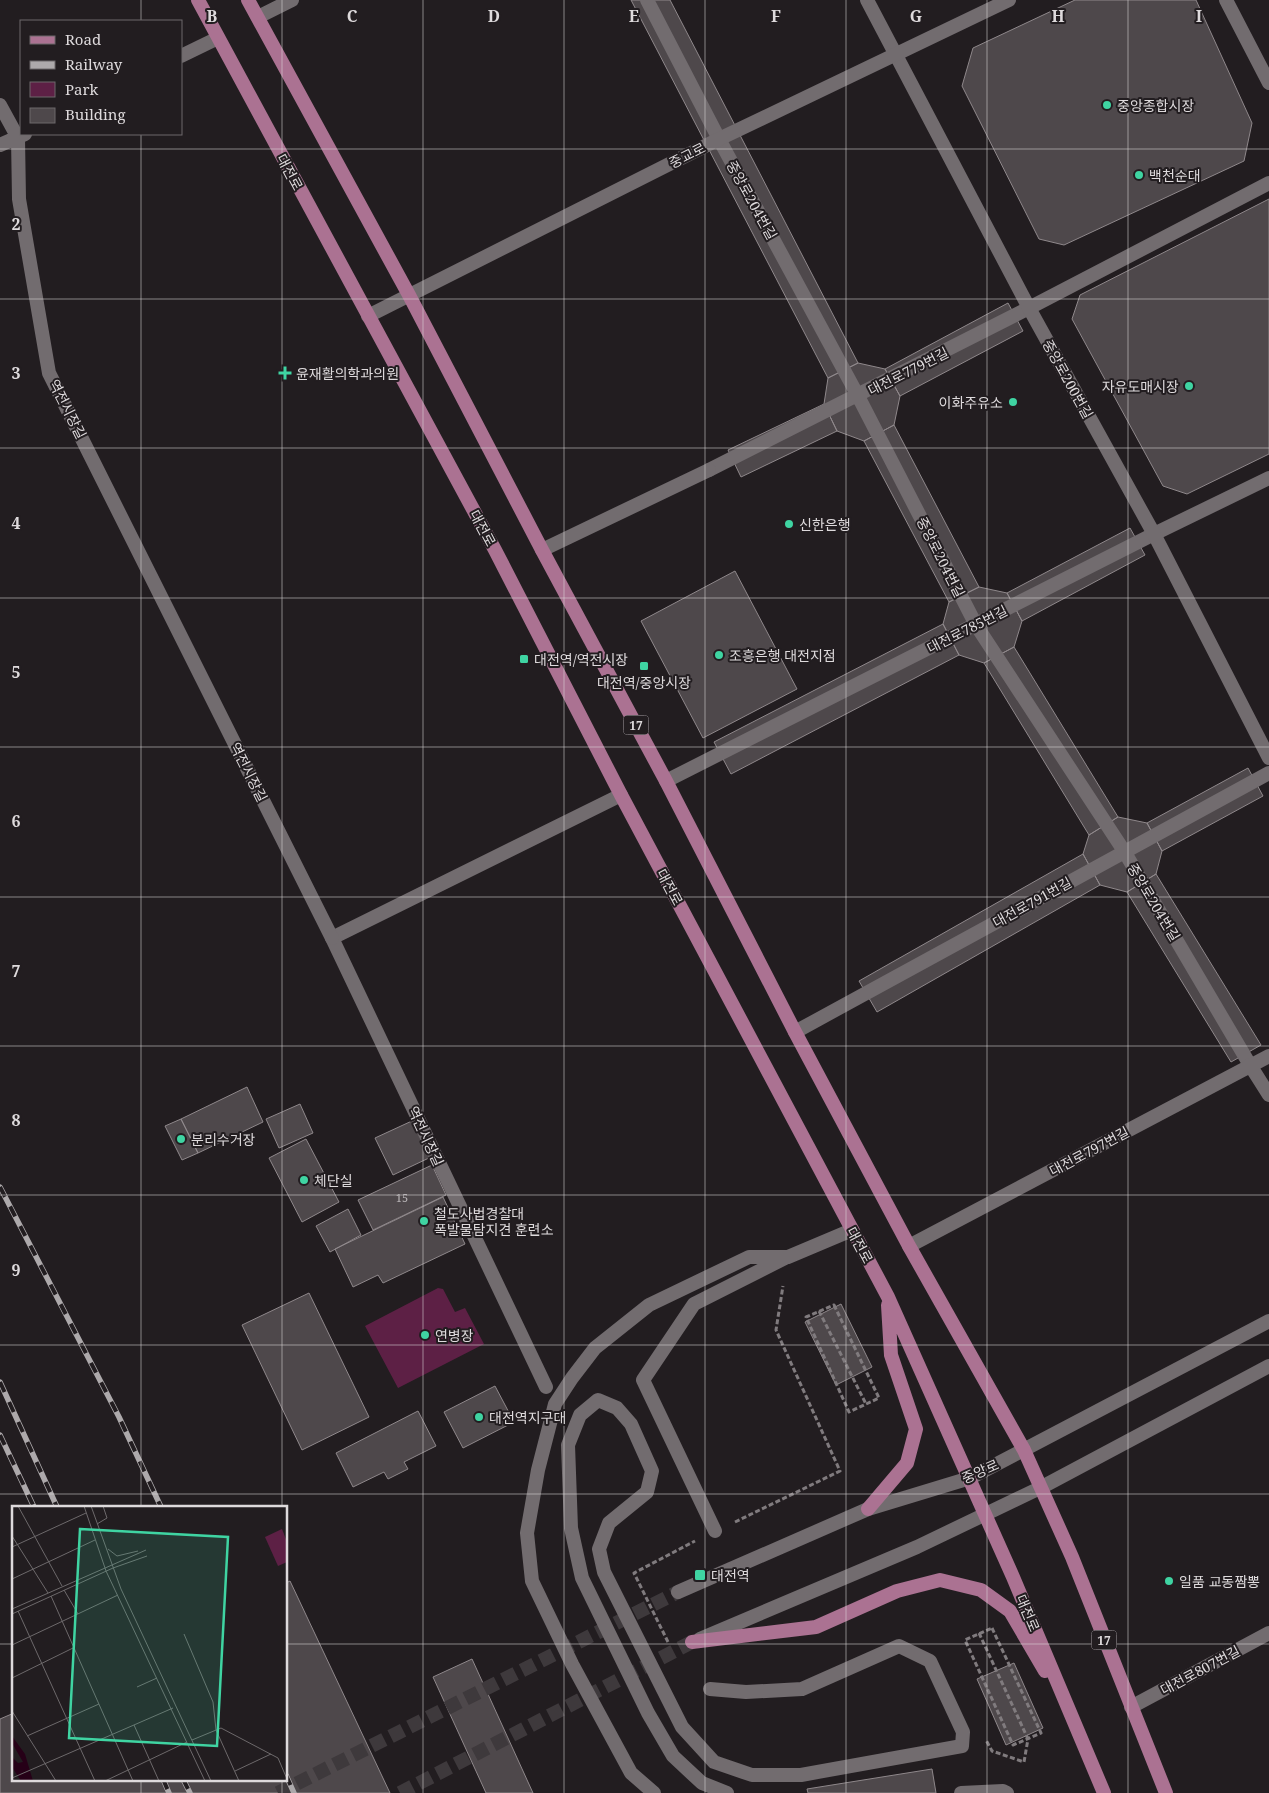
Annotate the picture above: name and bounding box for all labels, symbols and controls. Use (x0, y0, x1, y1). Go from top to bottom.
text: B (207, 5, 218, 27)
text: C (347, 5, 358, 27)
text: D (488, 5, 500, 27)
text: E (629, 5, 639, 27)
text: F (771, 5, 781, 27)
text: G (910, 5, 922, 27)
text: H (1051, 5, 1065, 27)
text: I (1196, 5, 1202, 27)
legend (20, 20, 182, 135)
text: Road (65, 29, 101, 49)
text: Railway (65, 54, 123, 74)
text: Park (65, 79, 99, 99)
place label: 중앙종합시장 (1117, 96, 1194, 115)
marker: 중앙종합시장 (1101, 99, 1113, 111)
text: Building (65, 104, 126, 124)
street label: 중교로 (665, 138, 709, 172)
street label: 대전로 (273, 150, 308, 194)
street label: 중앙로204번길 (722, 157, 782, 243)
place label: 백천순대 (1149, 166, 1201, 185)
marker: 백천순대 (1133, 169, 1145, 181)
text: 2 (11, 213, 21, 235)
street label: 중앙로200번길 (1038, 336, 1098, 422)
street label: 대전로779번길 (865, 343, 951, 399)
text: 3 (11, 362, 21, 384)
place label: 윤재활의학과의원 (296, 364, 399, 383)
marker: 윤재활의학과의원 (278, 366, 292, 380)
street label: 역전시장길 (45, 376, 91, 442)
place label: 자유도매시장 (1102, 377, 1179, 396)
marker: 자유도매시장 (1183, 380, 1195, 392)
place label: 이화주유소 (939, 393, 1003, 412)
marker: 이화주유소 (1007, 396, 1019, 408)
street label: 대전로 (466, 506, 501, 550)
text: 4 (11, 512, 21, 534)
street label: 중앙로204번길 (913, 514, 969, 600)
place label: 신한은행 (799, 515, 851, 534)
marker: 신한은행 (783, 518, 795, 530)
street label: 대전로785번길 (924, 601, 1010, 657)
place label: 조흥은행 대전지점 (729, 646, 836, 665)
marker: 조흥은행 대전지점 (713, 649, 725, 661)
place label: 대전역/역전시장 (534, 650, 628, 669)
marker: 대전역/역전시장 (518, 653, 530, 665)
marker: 대전역/중앙시장 (638, 660, 650, 672)
text: 5 (11, 661, 21, 683)
place label: 대전역/중앙시장 (597, 673, 691, 692)
road number: 17 (624, 716, 648, 734)
street label: 역전시장길 (226, 739, 272, 805)
text: 6 (11, 810, 21, 832)
street label: 중앙로204번길 (1123, 859, 1185, 945)
street label: 대전로 (653, 865, 688, 909)
street label: 대전로791번길 (989, 872, 1075, 932)
text: 7 (11, 960, 21, 982)
street label: 역전시장길 (404, 1103, 448, 1169)
text: 8 (11, 1109, 21, 1131)
street label: 대전로797번길 (1046, 1122, 1132, 1180)
place label: 분리수거장 (191, 1130, 256, 1149)
marker: 분리수거장 (175, 1133, 187, 1145)
place label: 체단실 (314, 1171, 353, 1190)
marker: 체단실 (298, 1174, 310, 1186)
house number: 15 (396, 1190, 408, 1205)
place label: 철도사법경찰대 폭발물탐지견 훈련소 (434, 1204, 554, 1239)
marker: 철도사법경찰대 폭발물탐지견 훈련소 (418, 1215, 430, 1227)
street label: 대전로 (843, 1223, 878, 1267)
text: 9 (11, 1259, 21, 1281)
place label: 연병장 (435, 1326, 474, 1345)
marker: 연병장 (419, 1329, 431, 1341)
place label: 대전역지구대 (489, 1408, 566, 1427)
marker: 대전역지구대 (473, 1411, 485, 1423)
street label: 중앙로 (958, 1454, 1002, 1488)
inset map (12, 1506, 288, 1780)
place label: 대전역 (711, 1566, 750, 1585)
marker: 대전역 (693, 1568, 707, 1582)
place label: 일품 교동짬뽕 (1179, 1572, 1260, 1591)
marker: 일품 교동짬뽕 (1163, 1575, 1175, 1587)
street label: 대전로 (1012, 1592, 1044, 1635)
road number: 17 (1092, 1630, 1116, 1650)
street label: 대전로807번길 (1157, 1641, 1243, 1699)

